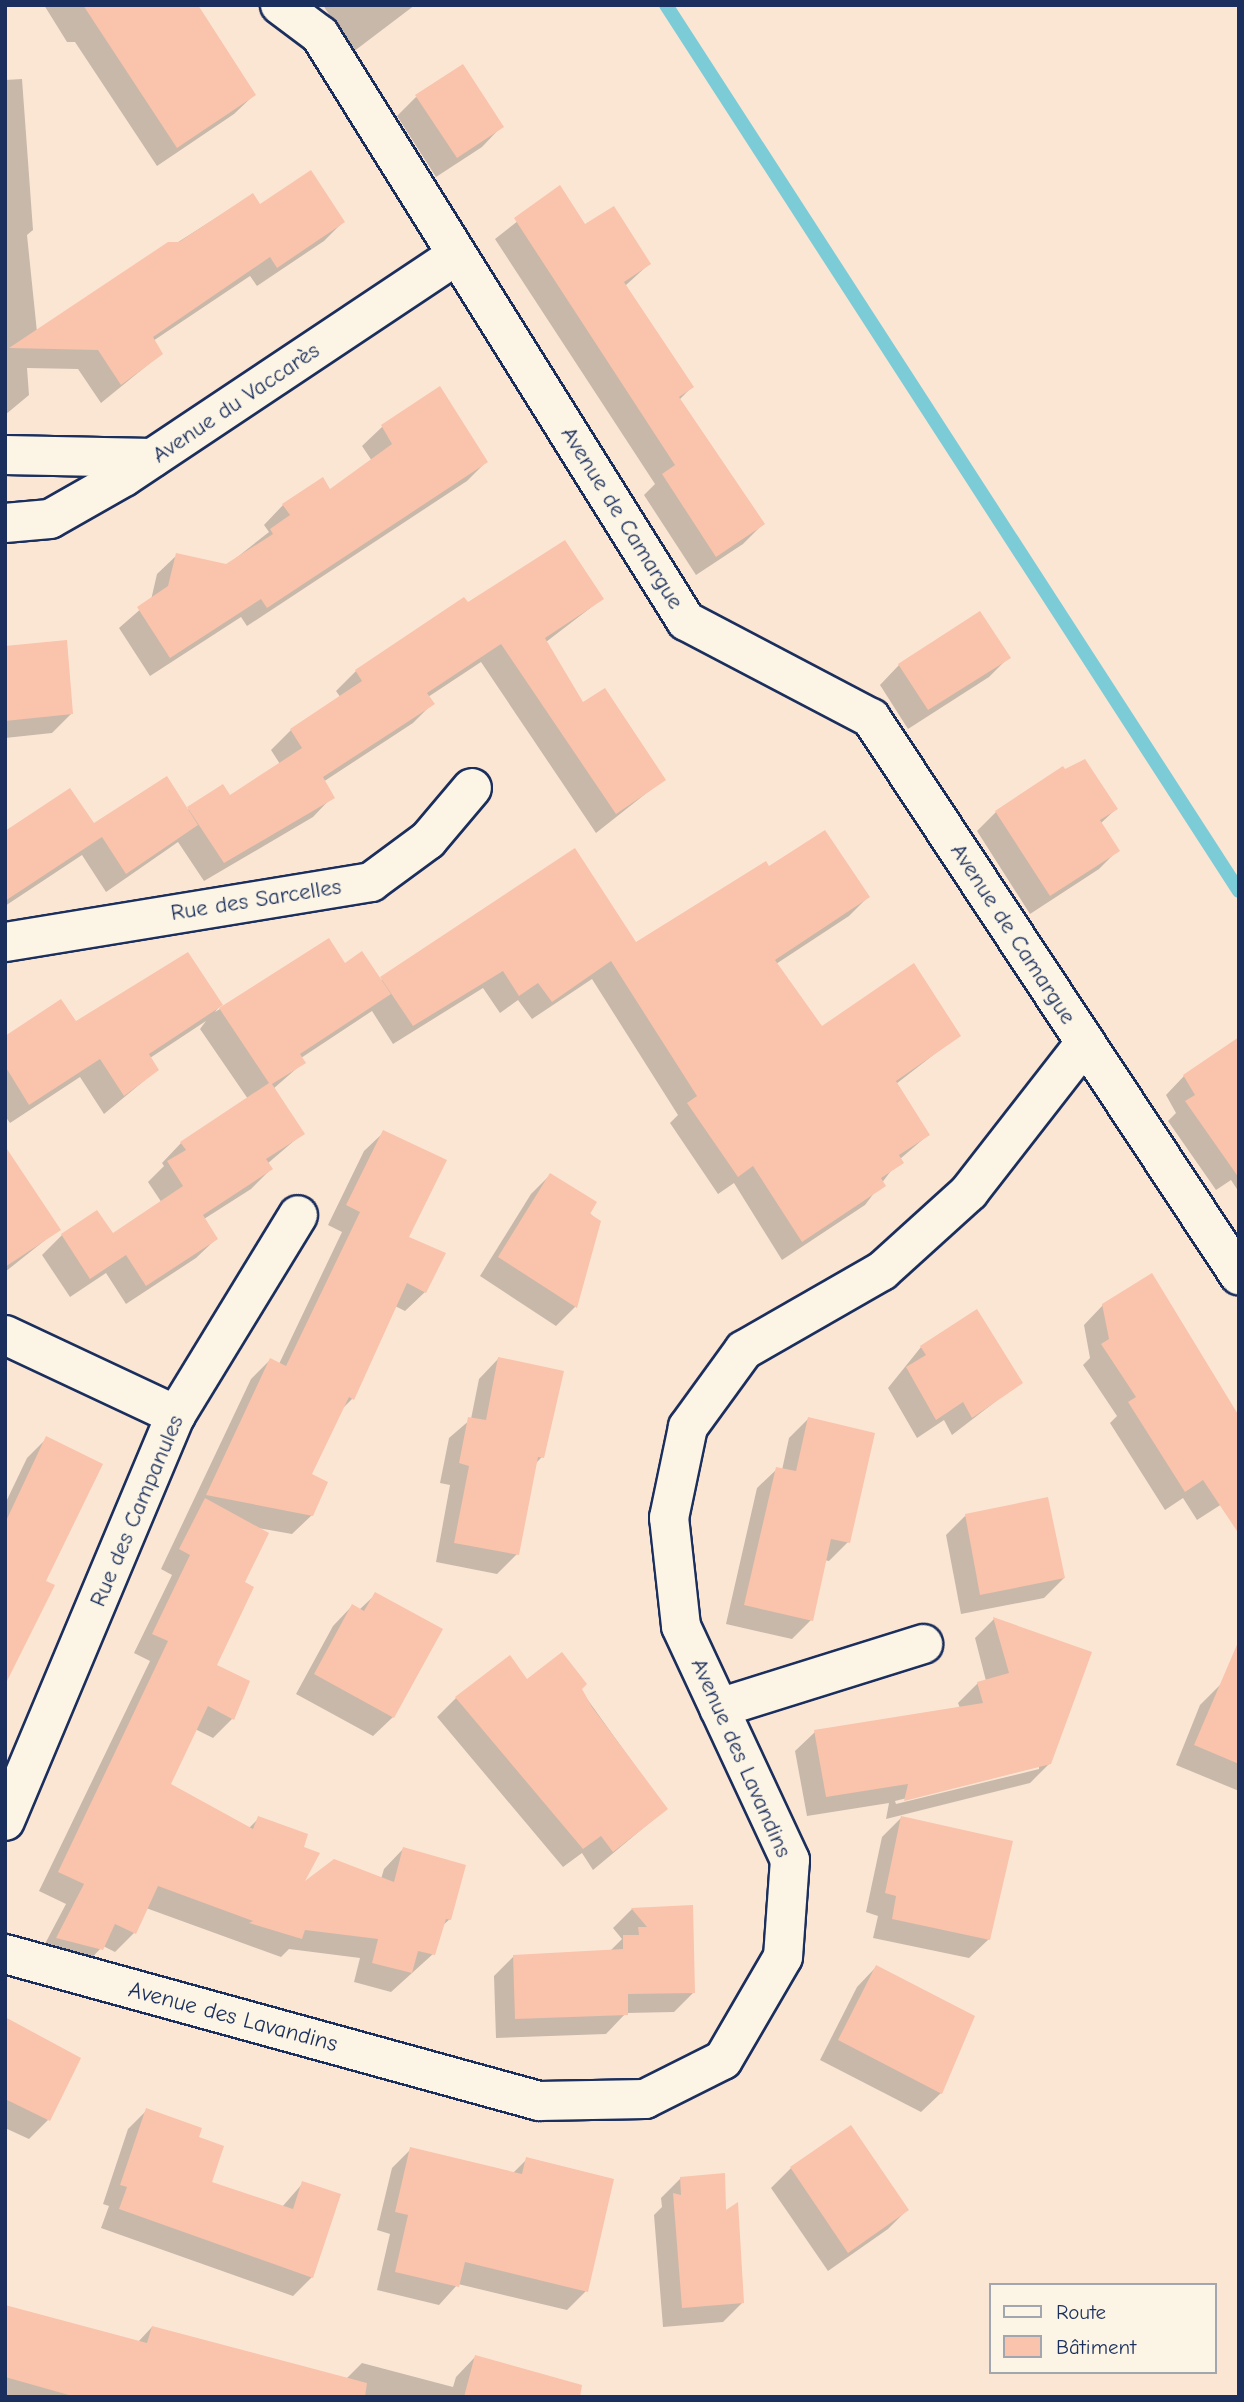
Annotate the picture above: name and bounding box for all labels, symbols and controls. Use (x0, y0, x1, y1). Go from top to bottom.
street label: Avenue du Vaccarès (147, 337, 325, 469)
street label: Avenue de Camargue (555, 422, 689, 614)
street label: Avenue de Camargue (944, 838, 1082, 1030)
street label: Rue des Sarcelles (169, 873, 343, 927)
street label: Rue des Campanules (84, 1411, 190, 1611)
street label: Avenue des Lavandins (685, 1654, 797, 1862)
street label: Avenue des Lavandins (126, 1976, 340, 2058)
legend (988, 2283, 1216, 2374)
text: Route (1056, 2300, 1106, 2324)
text: Bâtiment (1056, 2335, 1136, 2359)

